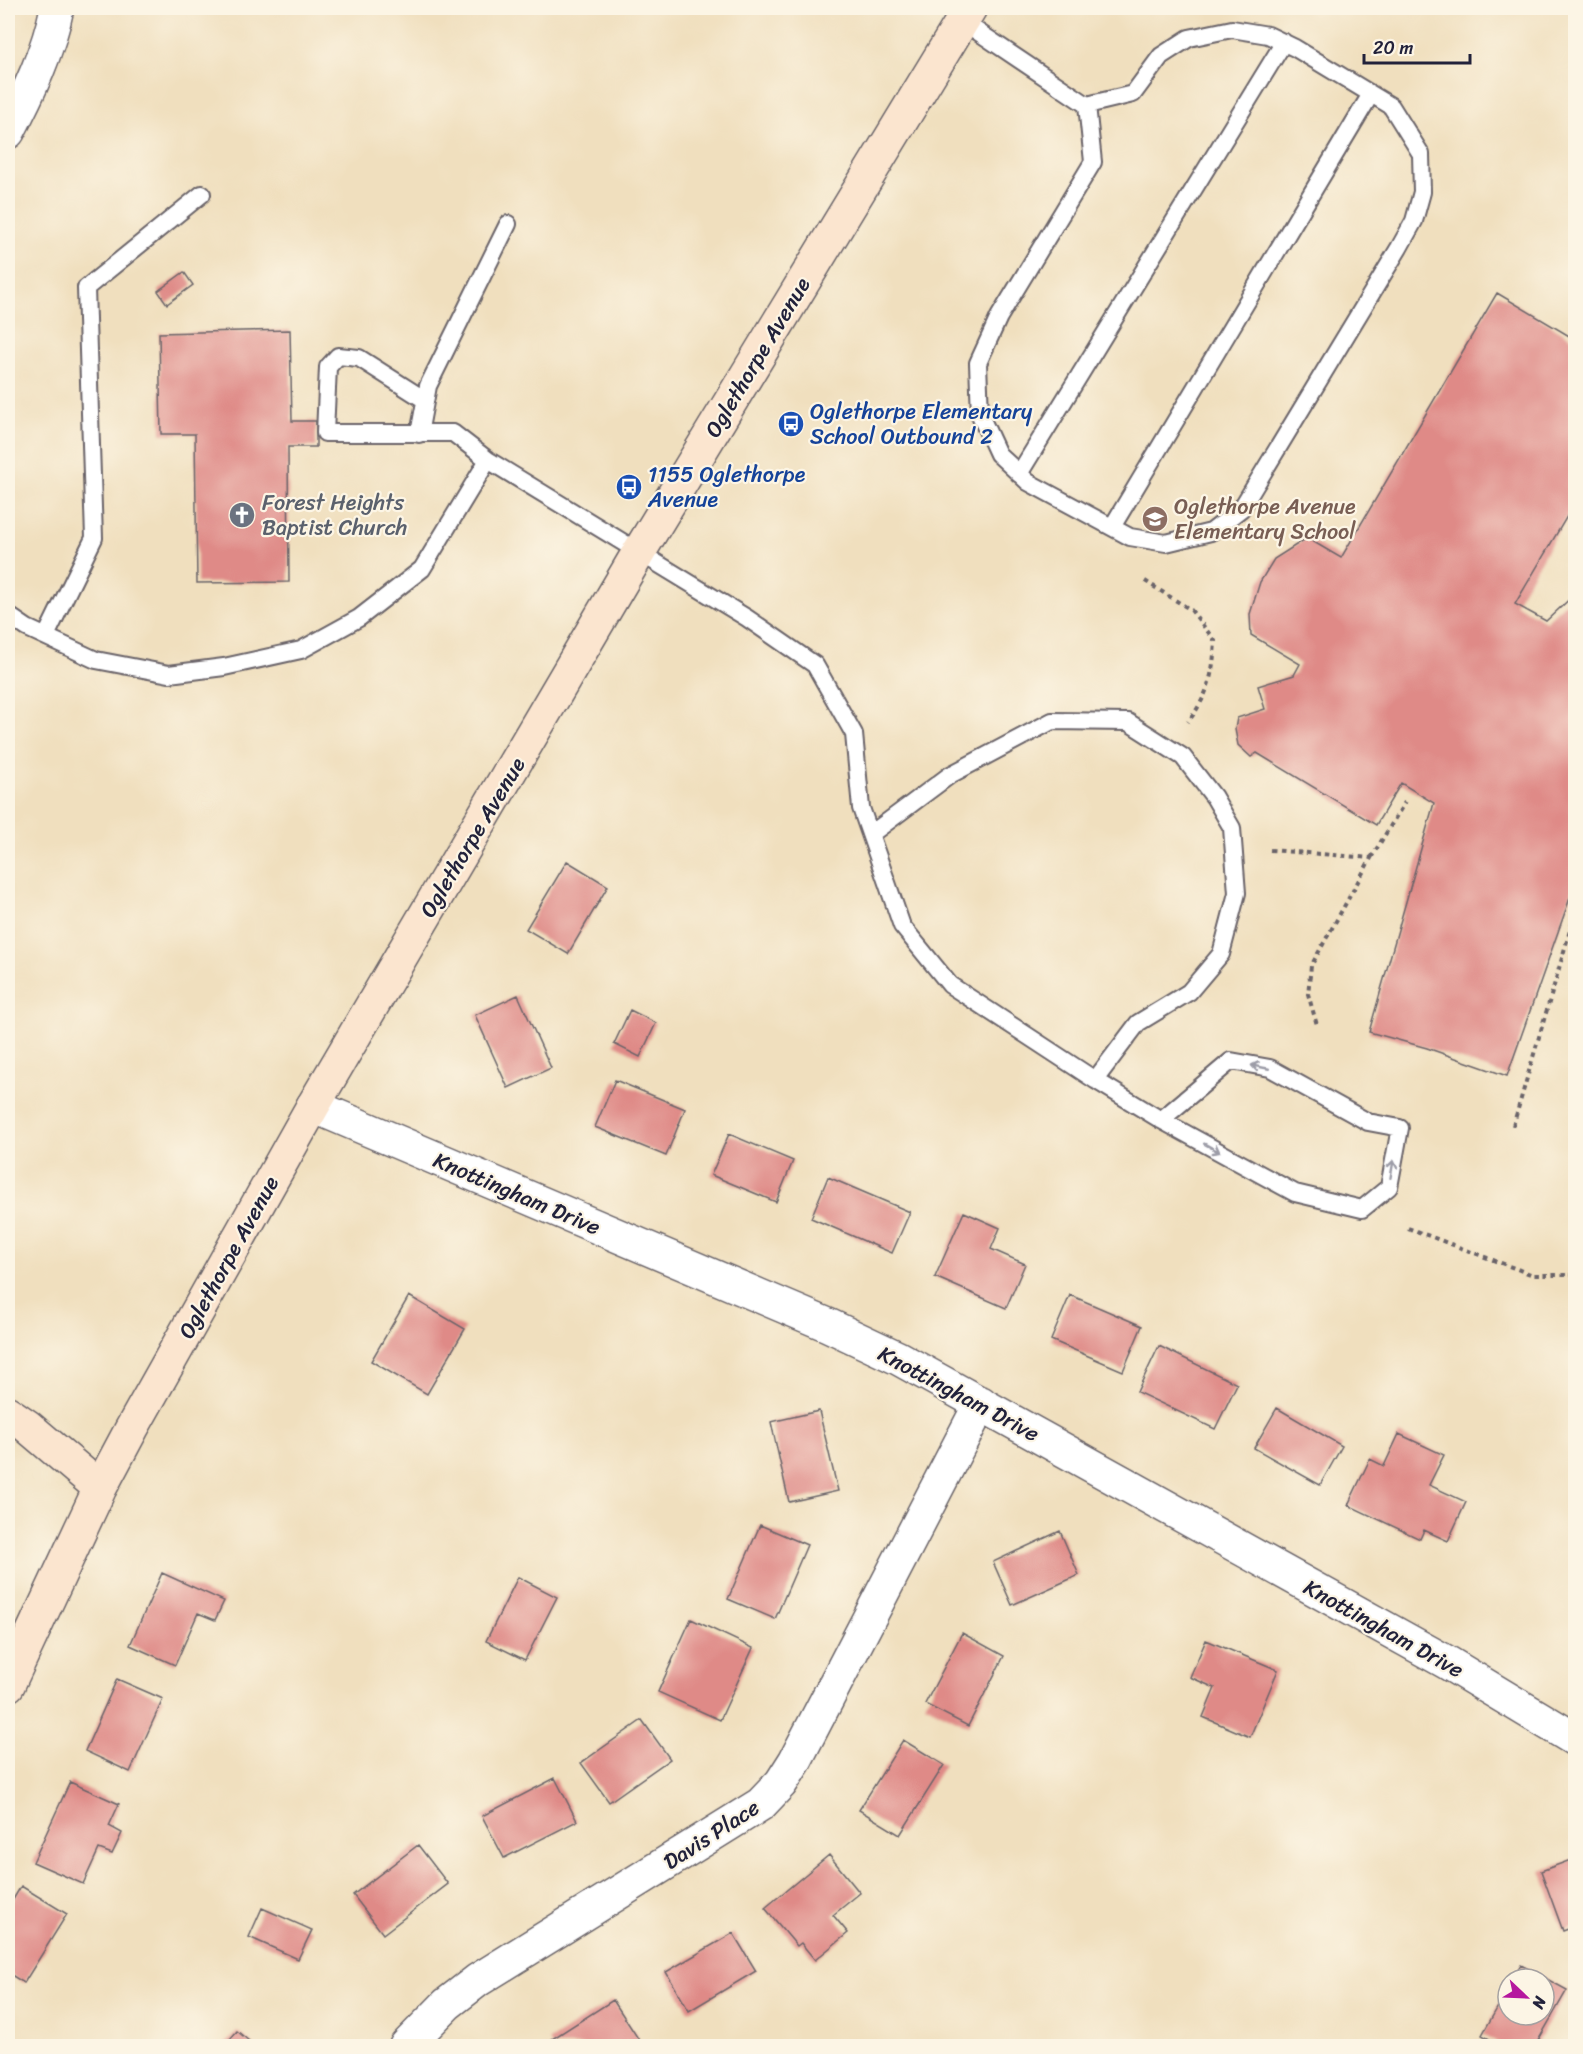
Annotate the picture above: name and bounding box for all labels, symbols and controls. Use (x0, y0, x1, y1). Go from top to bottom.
scale bar (1364, 27, 1470, 65)
text: 20 m (1373, 32, 1413, 64)
street label: Oglethorpe Avenue (694, 269, 821, 445)
place label: Oglethorpe Elementary School Outbound 2 (810, 392, 1033, 456)
bus stop icon: Oglethorpe Elementary School Outbound 2 (776, 409, 806, 439)
place label: 1155 Oglethorpe Avenue (647, 455, 806, 519)
bus stop icon: 1155 Oglethorpe Avenue (614, 472, 644, 502)
place label: Forest Heights Baptist Church (262, 483, 407, 547)
place label: Oglethorpe Avenue Elementary School (1174, 487, 1356, 551)
church icon: Forest Heights Baptist Church (227, 500, 257, 530)
school or university icon: Oglethorpe Avenue Elementary School (1140, 504, 1170, 534)
street label: Oglethorpe Avenue (409, 749, 536, 925)
one-way arrow (1251, 1061, 1271, 1072)
street label: Knottingham Drive (427, 1141, 607, 1246)
one-way arrow (1203, 1142, 1220, 1154)
one-way arrow (1387, 1160, 1398, 1179)
street label: Oglethorpe Avenue (167, 1168, 290, 1346)
street label: Knottingham Drive (871, 1334, 1047, 1453)
street label: Knottingham Drive (1296, 1568, 1471, 1689)
street label: Davis Place (655, 1788, 768, 1880)
north arrow (1496, 1967, 1556, 2027)
text: N (1523, 1991, 1555, 2014)

